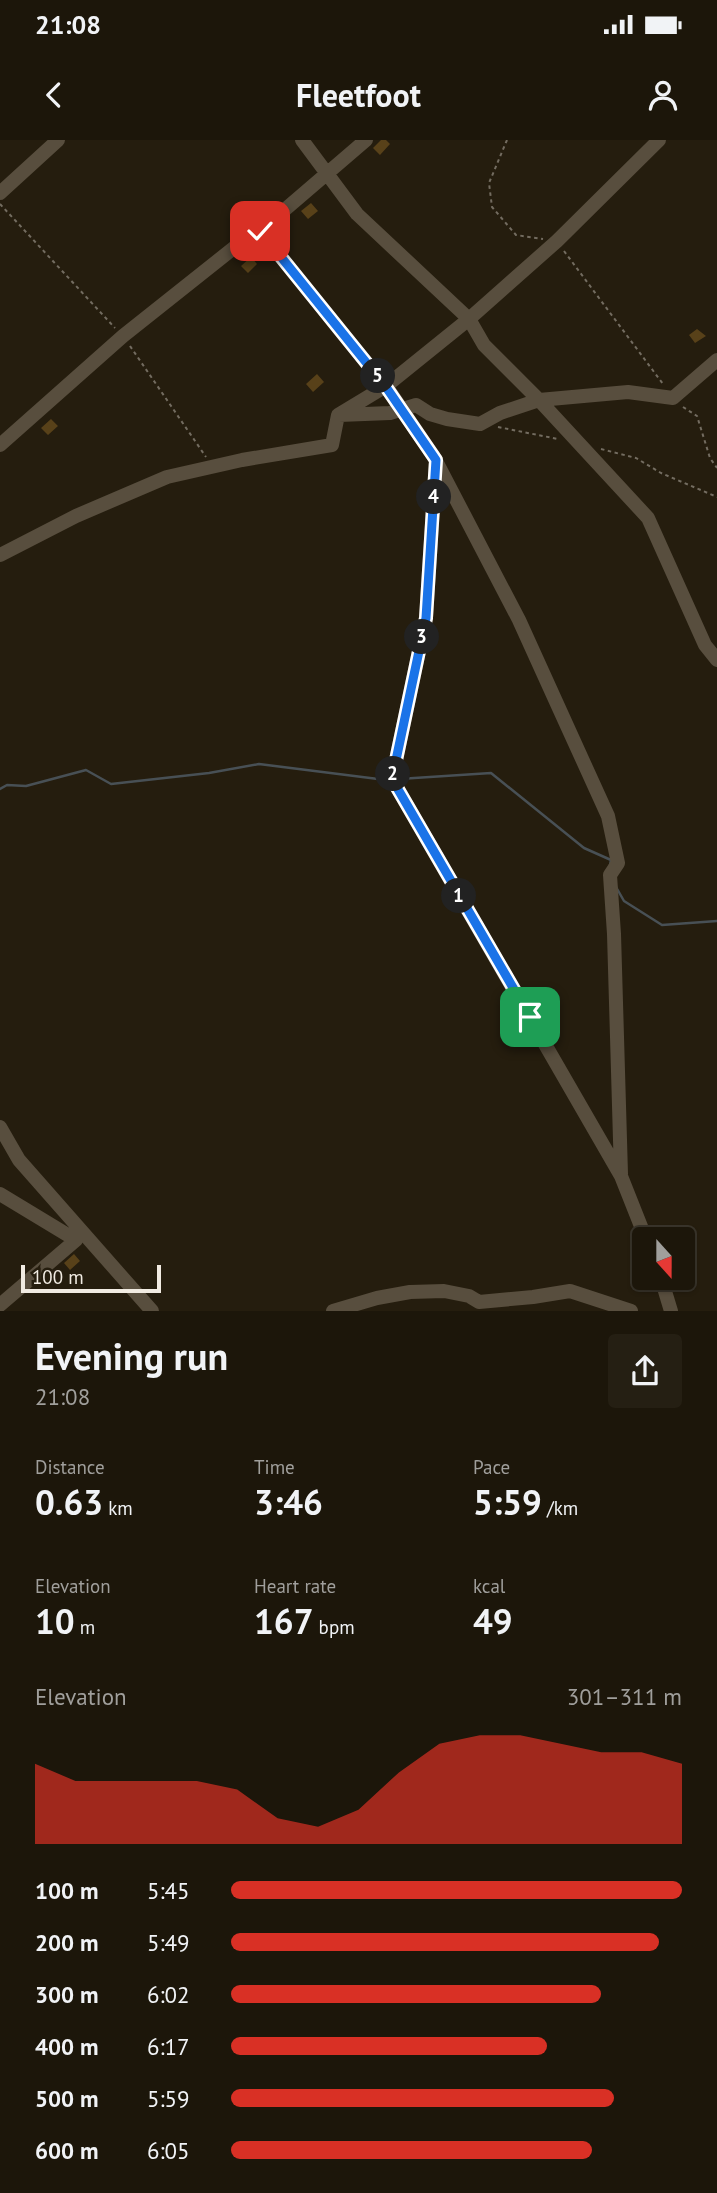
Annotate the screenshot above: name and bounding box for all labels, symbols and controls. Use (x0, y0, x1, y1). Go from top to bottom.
text: 21:08 (35, 8, 101, 41)
text: Fleetfoot (296, 74, 421, 116)
icon: back (35, 76, 73, 114)
icon: person (644, 76, 682, 114)
pin (230, 201, 290, 261)
icon: check (241, 212, 279, 250)
pin: 5 (360, 358, 396, 394)
text: 5 (372, 363, 383, 387)
pin: 4 (416, 480, 452, 514)
text: 4 (428, 484, 439, 508)
pin: 3 (404, 620, 440, 654)
text: 3 (416, 624, 427, 648)
pin: 2 (376, 756, 410, 792)
text: 2 (387, 761, 398, 785)
pin: 1 (442, 878, 476, 914)
text: 1 (453, 883, 464, 907)
pin (500, 987, 560, 1047)
icon: arrive (511, 998, 549, 1036)
north arrow (632, 1227, 695, 1290)
map controls (632, 1227, 695, 1290)
scale bar (21, 1262, 161, 1294)
text: 100 m (32, 1265, 84, 1289)
text: Evening run (35, 1331, 228, 1380)
button: share (608, 1334, 682, 1408)
text: 21:08 (35, 1382, 90, 1411)
text: Distance (35, 1455, 105, 1479)
text: Time (254, 1455, 295, 1479)
text: Pace (473, 1455, 510, 1479)
text: 0.63 (35, 1479, 103, 1525)
text: 3:46 (254, 1479, 323, 1525)
text: 5:59 (473, 1479, 542, 1525)
text: km (103, 1496, 133, 1520)
text: /km (542, 1496, 578, 1520)
text: Elevation (35, 1574, 111, 1598)
text: Heart rate (254, 1574, 336, 1598)
text: kcal (473, 1574, 505, 1598)
text: 10 (35, 1598, 75, 1644)
text: 167 (254, 1598, 314, 1644)
text: 49 (473, 1598, 513, 1644)
text: m (75, 1615, 95, 1639)
text: bpm (314, 1615, 355, 1639)
text: Elevation (35, 1682, 127, 1711)
text: 301–311 m (567, 1682, 682, 1711)
text: 100 m (35, 1876, 98, 1905)
text: 5:45 (147, 1876, 190, 1905)
text: 200 m (35, 1928, 98, 1957)
text: 5:49 (147, 1928, 190, 1957)
text: 300 m (35, 1980, 98, 2009)
text: 6:02 (147, 1980, 190, 2009)
text: 400 m (35, 2032, 98, 2061)
text: 6:17 (147, 2032, 190, 2061)
text: 500 m (35, 2084, 98, 2113)
text: 5:59 (147, 2084, 190, 2113)
text: 600 m (35, 2136, 98, 2165)
text: 6:05 (147, 2136, 190, 2165)

